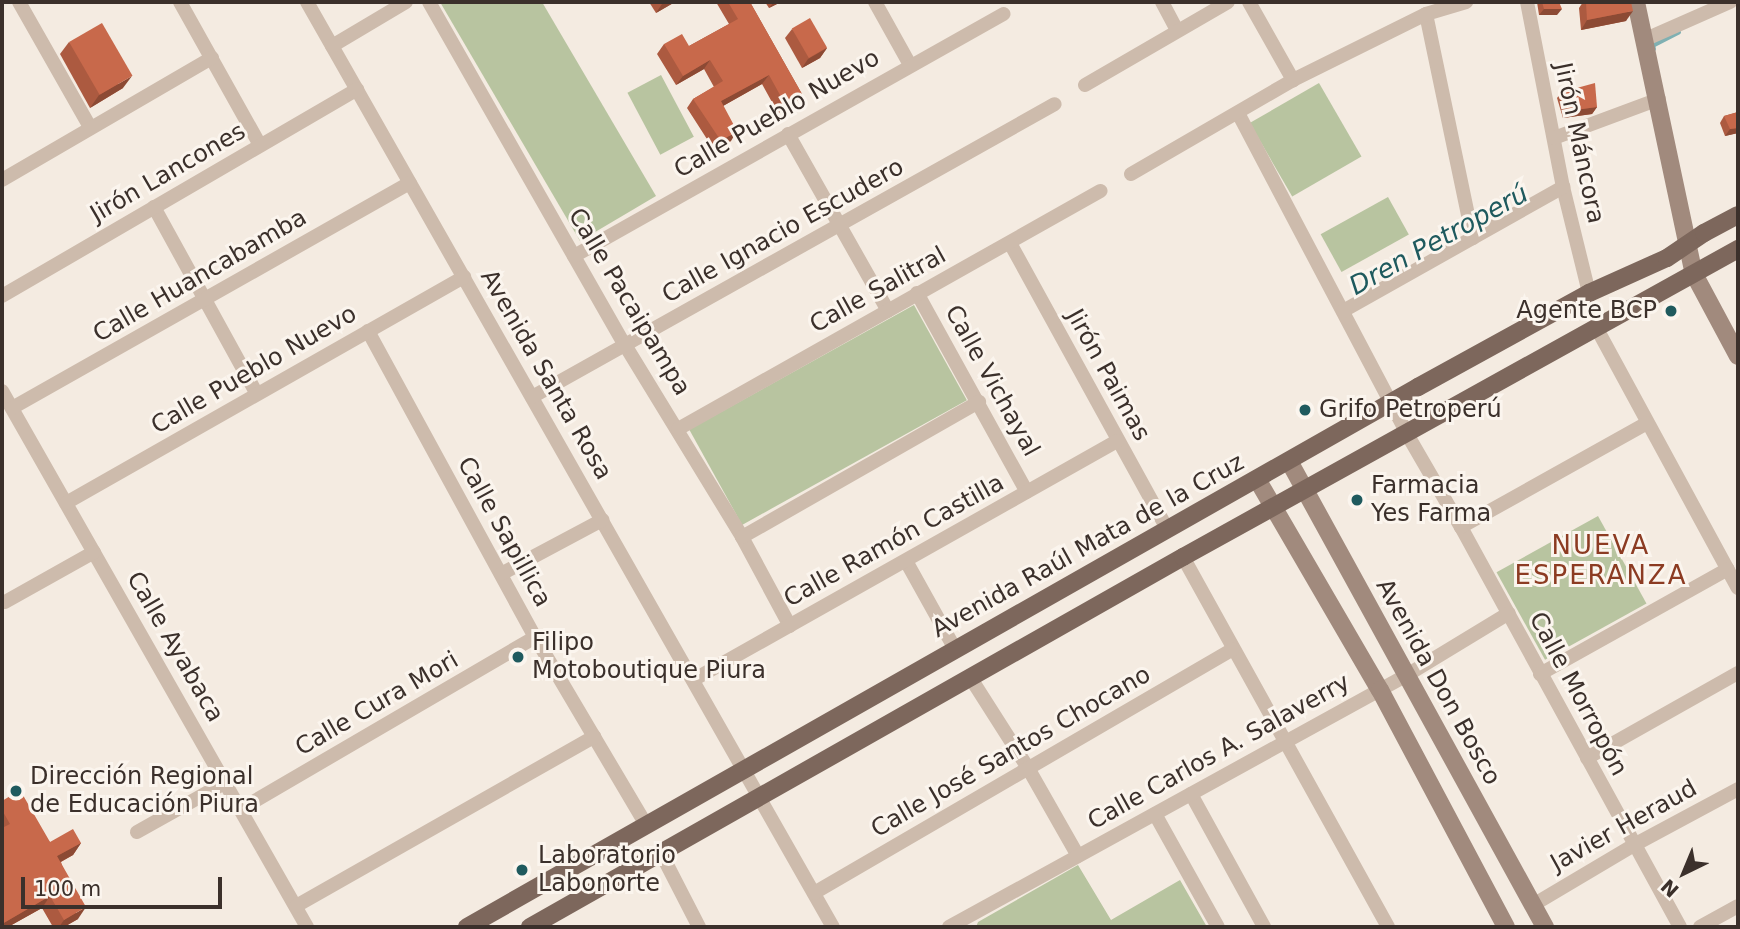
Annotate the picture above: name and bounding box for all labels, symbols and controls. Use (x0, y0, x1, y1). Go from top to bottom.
street label: Calle Pueblo Nuevo (669, 43, 885, 185)
street label: Jirón Máncora (1548, 60, 1610, 226)
street label: Jirón Lancones (85, 117, 251, 229)
street label: Calle Ignacio Escudero (657, 153, 909, 309)
water label: Dren Petroperú (1344, 178, 1534, 302)
street label: Calle Huancabamba (88, 203, 312, 349)
street label: Calle Pacaipampa (562, 203, 696, 401)
street label: Calle Salitral (805, 241, 951, 339)
street label: Avenida Santa Rosa (474, 265, 618, 485)
place label: Agente BCP (1516, 297, 1657, 325)
street label: Calle Pueblo Nuevo (146, 299, 362, 441)
street label: Calle Vichayal (939, 300, 1045, 462)
marker: Agente BCP (1663, 303, 1679, 319)
street label: Jirón Paimas (1060, 304, 1156, 446)
place label: Grifo Petroperú (1319, 396, 1502, 424)
marker: Grifo Petroperú (1297, 402, 1313, 418)
street label: Avenida Raúl Mata de la Cruz (927, 448, 1249, 644)
street label: Calle Sapillica (451, 452, 557, 612)
street label: Calle Ramón Castilla (779, 469, 1009, 613)
place label: Farmacia Yes Farma (1371, 472, 1491, 528)
marker: Farmacia Yes Farma (1349, 492, 1365, 508)
district label: NUEVA ESPERANZA (1516, 530, 1686, 592)
street label: Calle Ayabaca (120, 567, 230, 727)
street label: Avenida Don Bosco (1369, 574, 1507, 790)
street label: Calle Morropón (1523, 607, 1633, 781)
place label: Filipo Motoboutique Piura (532, 629, 766, 685)
street label: Calle Cura Mori (290, 646, 464, 762)
marker: Filipo Motoboutique Piura (510, 649, 526, 665)
street label: Calle José Santos Chocano (866, 660, 1156, 844)
street label: Calle Carlos A. Salaverry (1083, 668, 1355, 836)
place label: Dirección Regional de Educación Piura (30, 763, 259, 819)
street label: Javier Heraud (1546, 774, 1702, 878)
marker: Dirección Regional de Educación Piura (8, 783, 24, 799)
north arrow (1649, 838, 1719, 908)
place label: Laboratorio Labonorte (538, 842, 676, 898)
marker: Laboratorio Labonorte (512, 860, 532, 880)
scale bar (24, 862, 226, 906)
text: N (1656, 875, 1683, 902)
text: 100 m (34, 877, 101, 901)

